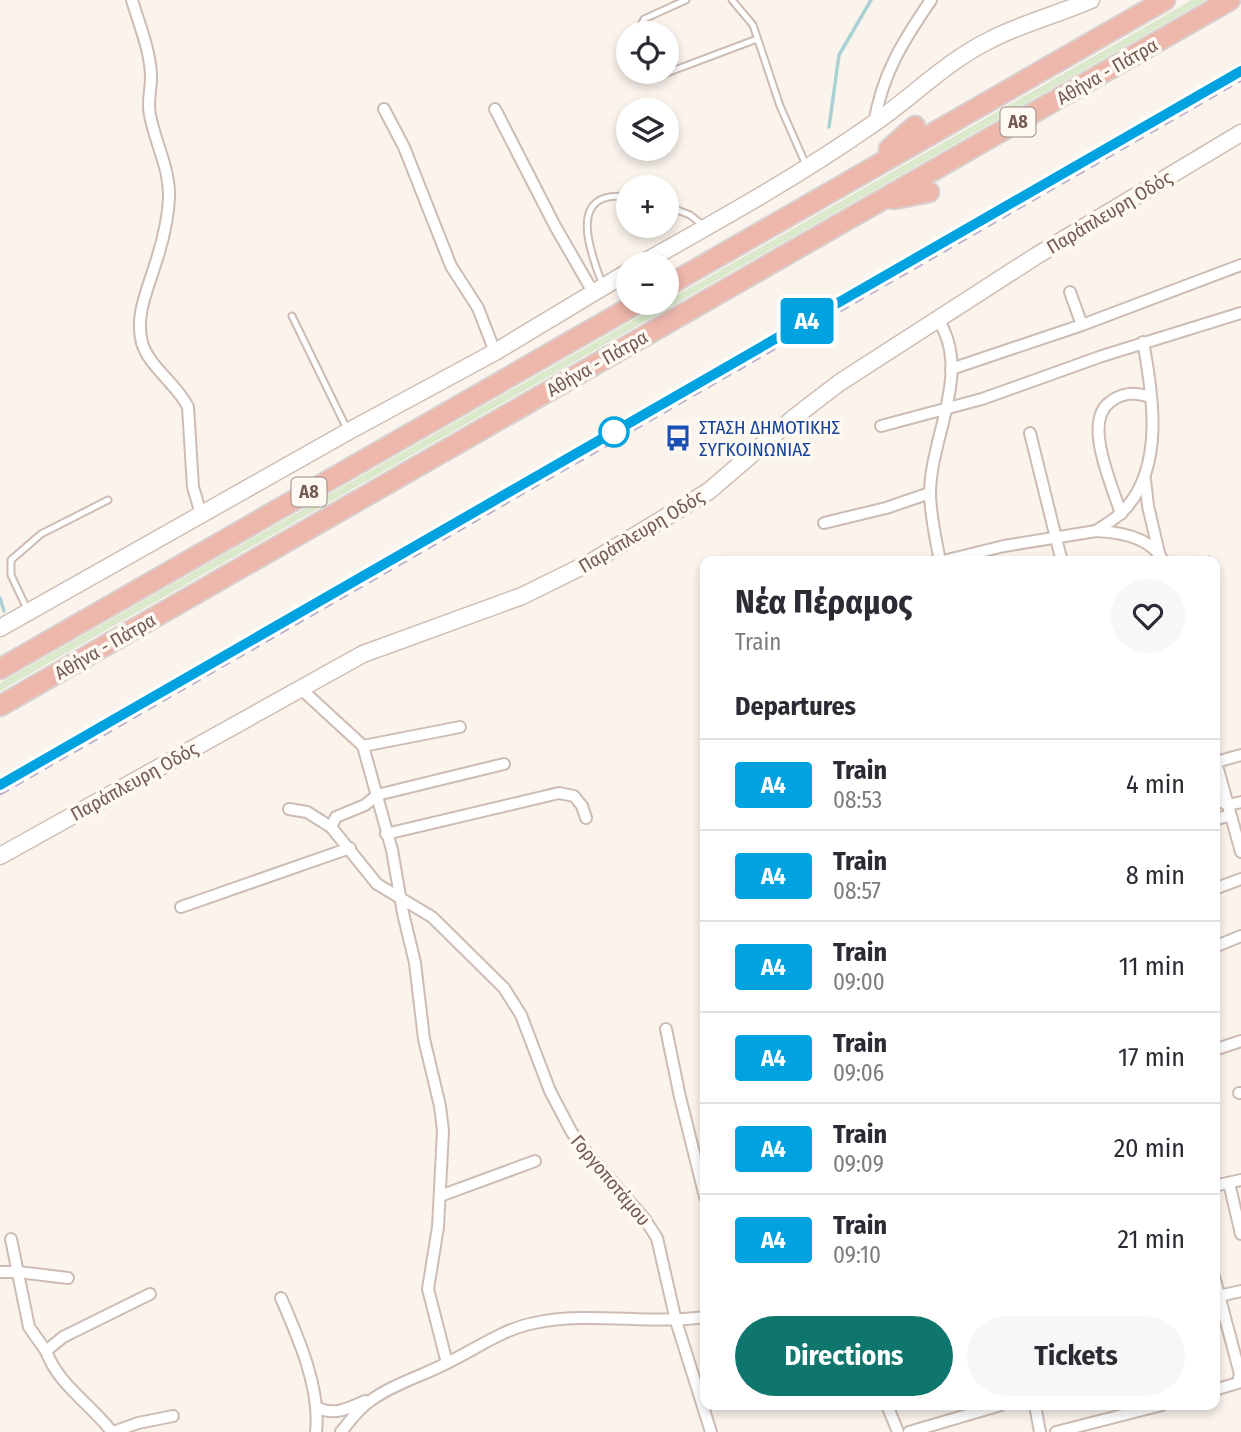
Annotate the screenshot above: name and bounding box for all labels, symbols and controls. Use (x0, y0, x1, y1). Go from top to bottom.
map controls (616, 21, 679, 315)
button: locate (616, 21, 679, 84)
street label: Αθήνα - Πάτρα (1053, 33, 1162, 110)
button: layers (616, 98, 679, 161)
road number: Α8 (1000, 107, 1036, 136)
street label: Παράπλευρη Οδός (1042, 166, 1176, 259)
button: + (616, 175, 679, 238)
button: − (616, 252, 679, 315)
line badge: A4 (776, 298, 838, 344)
text: A4 (795, 307, 819, 335)
street label: Αθήνα - Πάτρα (543, 325, 652, 402)
place label: ΣΤΑΣΗ ΔΗΜΟΤΙΚΗΣ ΣΥΓΚΟΙΝΩΝΙΑΣ (699, 416, 840, 461)
unlabelled marker (599, 417, 629, 447)
bus stop icon: ΣΤΑΣΗ ΔΗΜΟΤΙΚΗΣ ΣΥΓΚΟΙΝΩΝΙΑΣ (663, 423, 693, 453)
road number: Α8 (292, 478, 326, 506)
street label: Παράπλευρη Οδός (574, 485, 708, 578)
button: heart (1111, 579, 1185, 653)
text: Νέα Πέραμος (735, 582, 913, 622)
street label: Αθήνα - Πάτρα (51, 608, 160, 685)
text: Train (735, 628, 781, 656)
text: Departures (735, 691, 856, 722)
street label: Παράπλευρη Οδός (67, 737, 202, 826)
text: Train (833, 755, 887, 786)
text: 4 min (1126, 769, 1185, 800)
text: A4 (761, 771, 786, 799)
text: 08:53 (833, 786, 882, 814)
text: Train (833, 846, 887, 877)
text: 8 min (1126, 860, 1185, 891)
text: A4 (761, 862, 786, 890)
text: 08:57 (833, 877, 881, 905)
text: Train (833, 937, 887, 968)
text: 11 min (1119, 951, 1185, 982)
text: A4 (761, 953, 786, 981)
text: 09:00 (833, 968, 885, 996)
text: Train (833, 1028, 887, 1059)
text: 17 min (1118, 1042, 1185, 1073)
text: A4 (761, 1044, 786, 1072)
text: 09:06 (833, 1059, 884, 1087)
text: Train (833, 1119, 887, 1150)
street label: Γοργοποτάμου (566, 1130, 655, 1230)
text: 20 min (1114, 1133, 1185, 1164)
text: A4 (761, 1135, 786, 1163)
text: 09:09 (833, 1150, 884, 1178)
text: Train (833, 1210, 887, 1241)
text: 21 min (1118, 1224, 1185, 1255)
text: A4 (761, 1226, 786, 1254)
text: 09:10 (833, 1241, 881, 1269)
button: Directions (735, 1316, 953, 1396)
button: Tickets (967, 1316, 1185, 1396)

